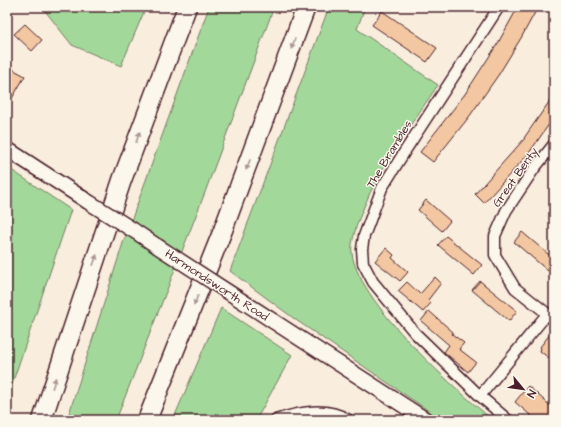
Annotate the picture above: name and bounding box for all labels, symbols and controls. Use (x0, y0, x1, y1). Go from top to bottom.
one-way arrow (290, 38, 296, 50)
street label: The Brambles (362, 117, 416, 191)
one-way arrow (136, 131, 142, 143)
street label: Great Benty (488, 144, 543, 211)
one-way arrow (244, 160, 250, 172)
street label: Harmondsworth Road (162, 245, 272, 325)
one-way arrow (92, 253, 98, 265)
one-way arrow (192, 294, 198, 306)
north arrow (503, 369, 543, 409)
one-way arrow (51, 377, 57, 389)
text: N (523, 387, 540, 400)

